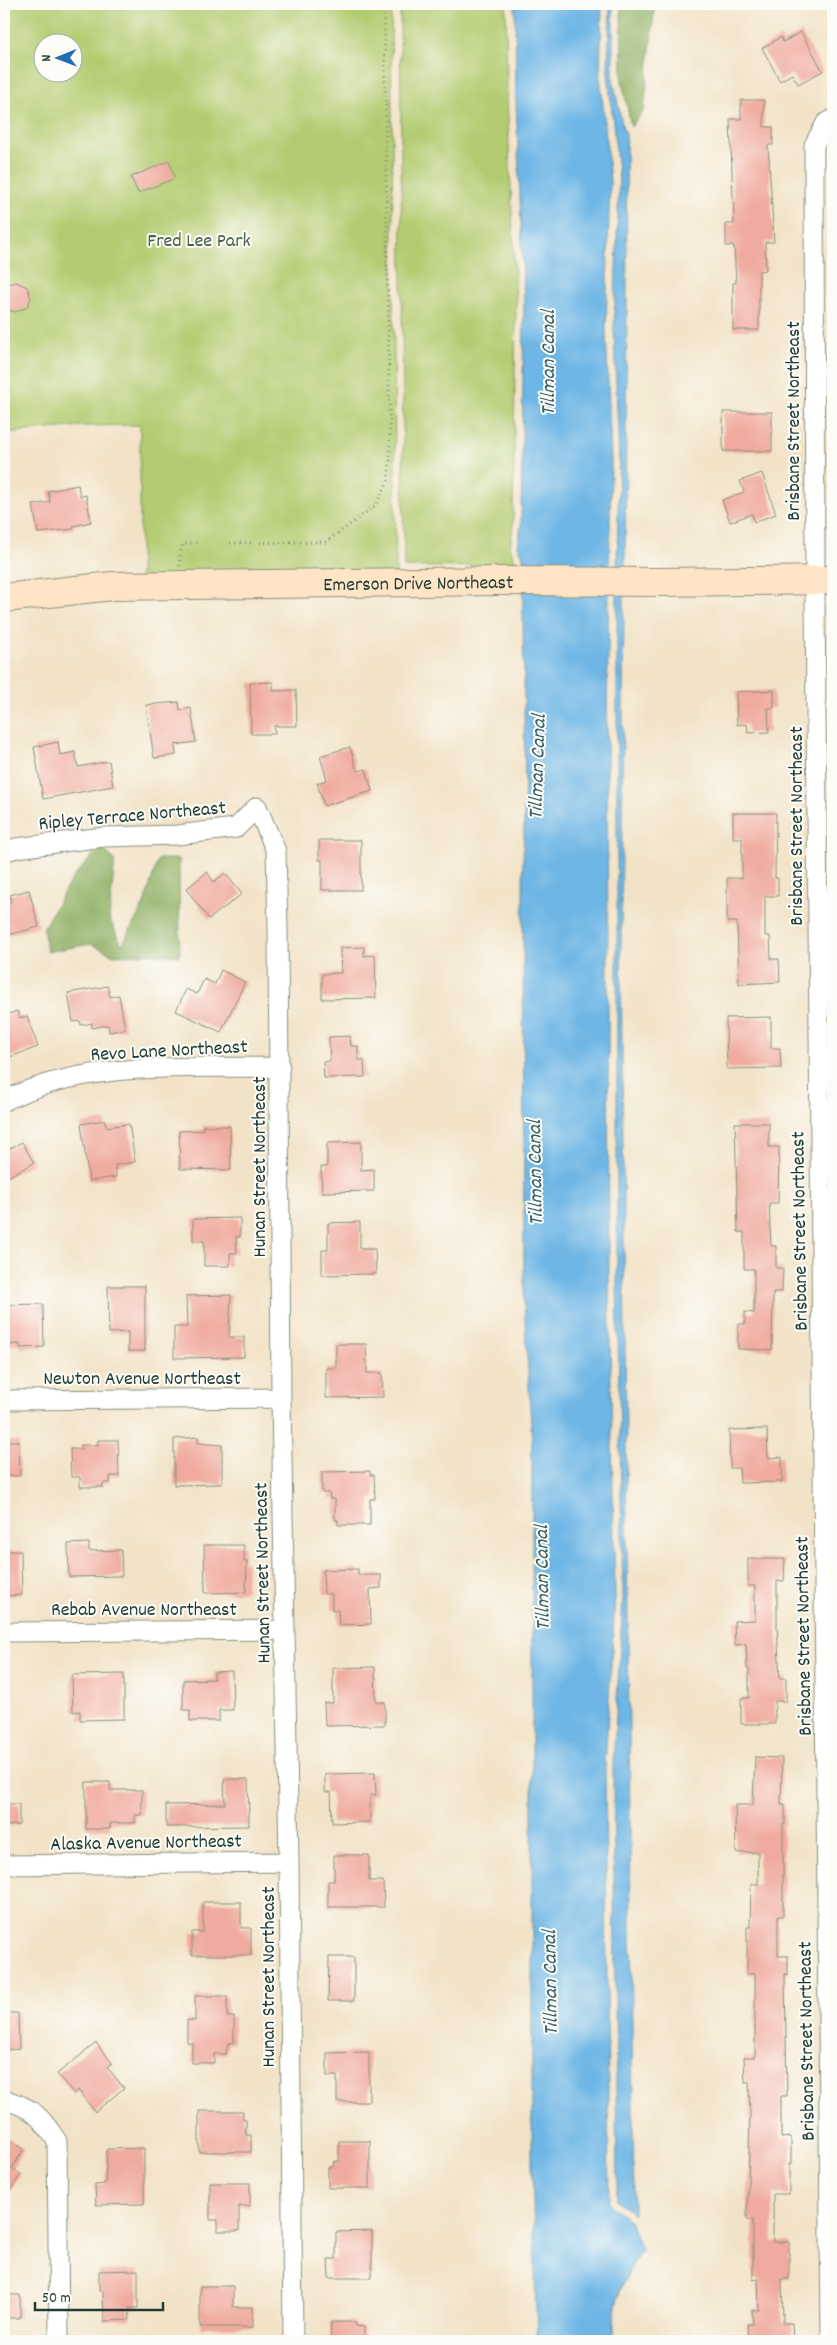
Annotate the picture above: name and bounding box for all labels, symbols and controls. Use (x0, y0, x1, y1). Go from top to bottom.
north arrow (32, 32, 82, 82)
text: N (37, 54, 57, 62)
park label: Fred Lee Park (147, 228, 251, 256)
water label: Tillman Canal (535, 308, 565, 416)
street label: Brisbane Street Northeast (781, 321, 809, 521)
street label: Emerson Drive Northeast (323, 570, 513, 600)
water label: Tillman Canal (522, 712, 556, 821)
street label: Brisbane Street Northeast (784, 726, 812, 926)
street label: Ripley Terrace Northeast (37, 795, 227, 839)
street label: Revo Lane Northeast (90, 1034, 248, 1070)
street label: Hunan Street Northeast (247, 1076, 275, 1258)
water label: Tillman Canal (521, 1118, 553, 1226)
street label: Brisbane Street Northeast (785, 1131, 817, 1331)
street label: Newton Avenue Northeast (43, 1366, 241, 1394)
street label: Hunan Street Northeast (248, 1482, 280, 1664)
water label: Tillman Canal (528, 1523, 560, 1631)
street label: Brisbane Street Northeast (789, 1536, 821, 1736)
street label: Rebab Avenue Northeast (51, 1597, 237, 1625)
street label: Alaska Avenue Northeast (50, 1828, 242, 1860)
street label: Hunan Street Northeast (256, 1886, 284, 2068)
water label: Tillman Canal (536, 1928, 568, 2036)
street label: Brisbane Street Northeast (792, 1941, 824, 2141)
scale bar (35, 2280, 162, 2312)
text: 50 m (42, 2288, 71, 2310)

